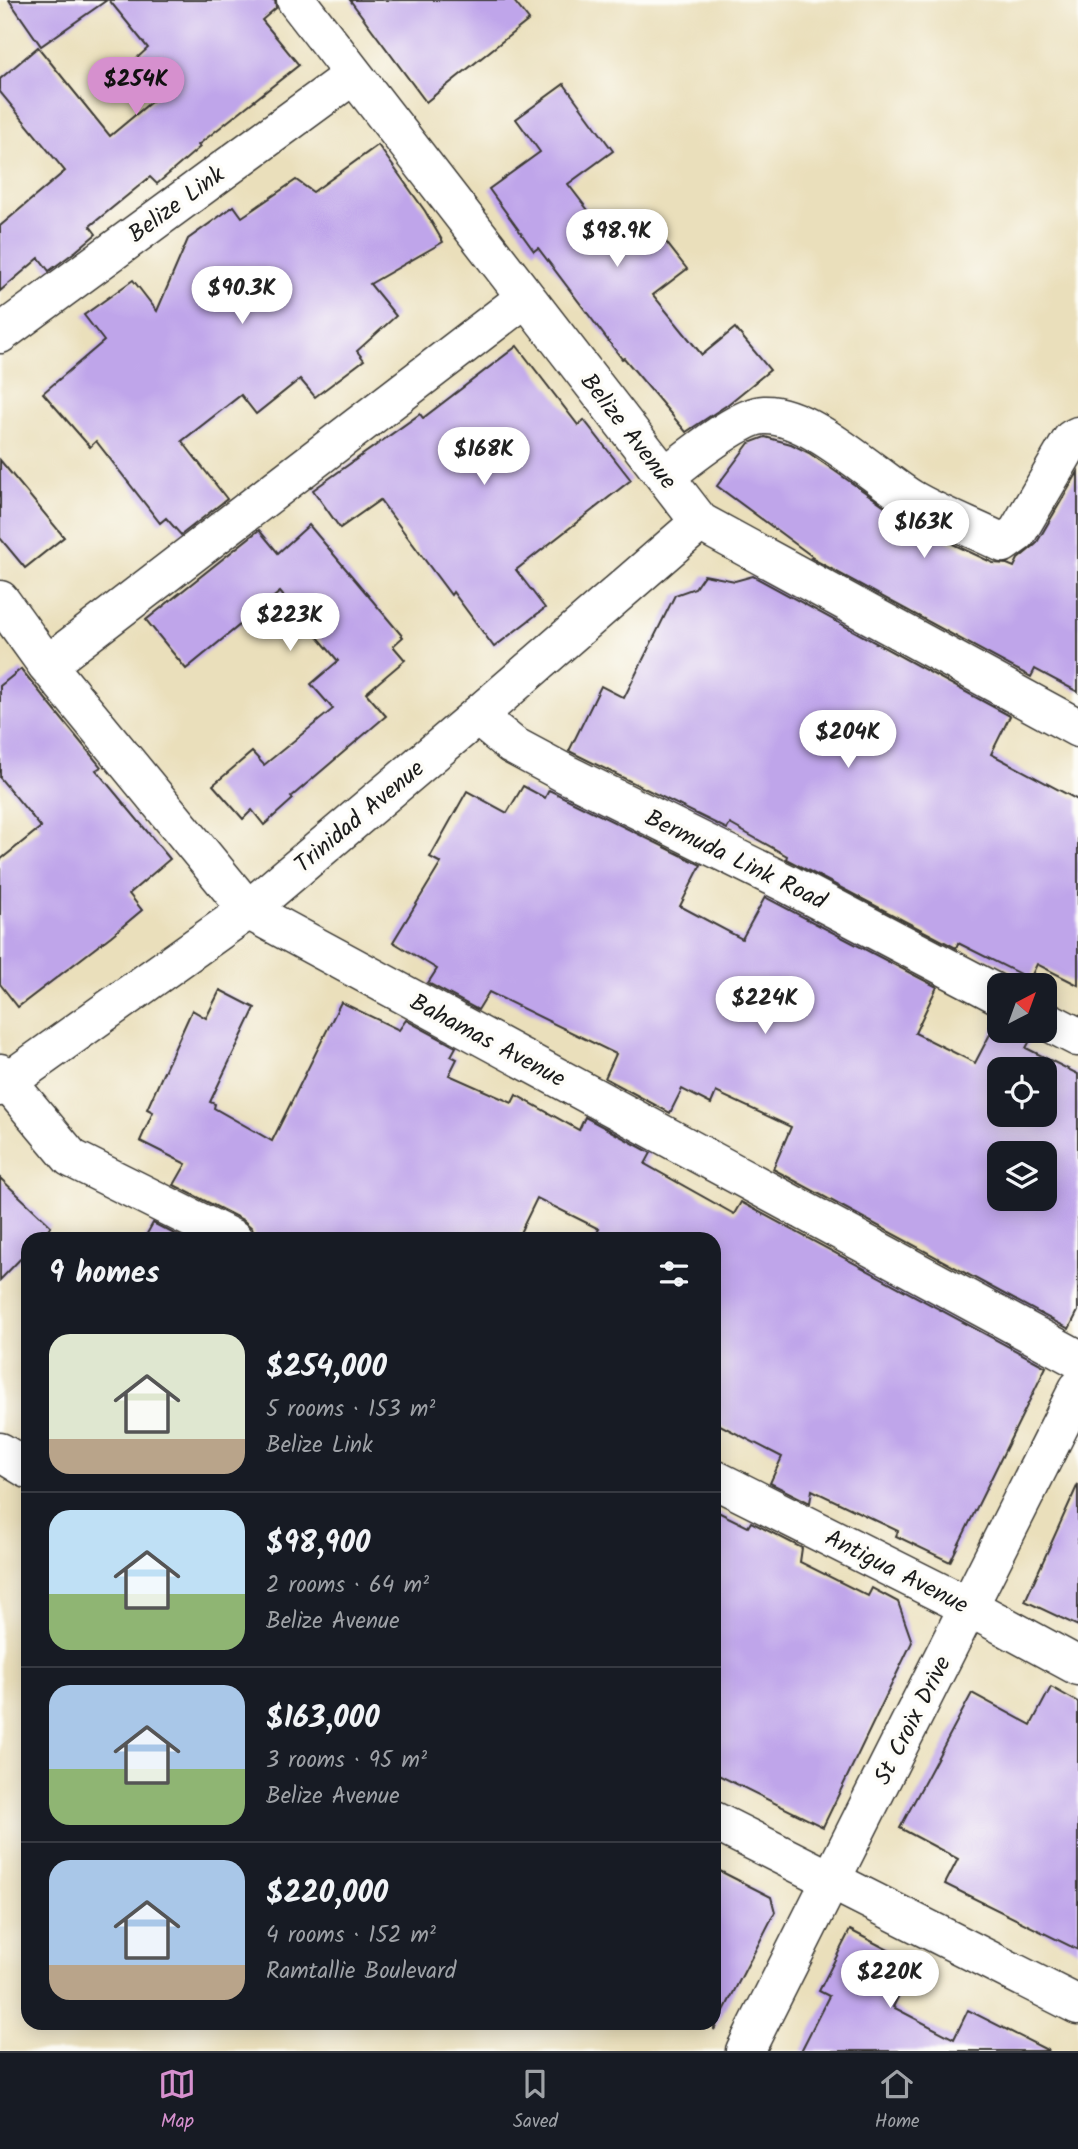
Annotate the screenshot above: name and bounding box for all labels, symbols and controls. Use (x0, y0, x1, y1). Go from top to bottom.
pin: $254K (87, 58, 185, 117)
text: $254K (103, 62, 169, 98)
street label: Belize Link (120, 156, 234, 254)
pin: $98.9K (560, 210, 674, 269)
text: $98.9K (582, 214, 652, 250)
pin: $90.3K (185, 266, 299, 326)
text: $90.3K (208, 271, 276, 307)
street label: Belize Avenue (570, 365, 686, 499)
pin: $168K (435, 428, 533, 487)
text: $168K (454, 432, 514, 468)
pin: $163K (875, 500, 973, 560)
text: $163K (894, 505, 954, 541)
pin: $223K (241, 594, 339, 653)
text: $223K (257, 598, 323, 634)
pin: $204K (799, 710, 897, 770)
text: $204K (815, 715, 881, 751)
street label: Trinidad Avenue (286, 751, 434, 884)
street label: Bermuda Link Road (638, 799, 834, 922)
north arrow (987, 973, 1057, 1043)
map controls (987, 973, 1057, 1211)
pin: $224K (716, 976, 814, 1036)
text: $224K (732, 981, 798, 1017)
street label: Bahamas Avenue (402, 984, 572, 1099)
button: locate (987, 1057, 1057, 1127)
button: layers (987, 1141, 1057, 1211)
text: 9 homes (49, 1250, 160, 1298)
icon: filters (655, 1255, 693, 1293)
text: $254,000 (266, 1344, 387, 1392)
icon: home (105, 1362, 189, 1446)
text: 5 rooms · 153 m² (266, 1392, 435, 1428)
text: Belize Link (266, 1428, 373, 1464)
street label: Antigua Avenue (818, 1519, 975, 1625)
text: $98,900 (266, 1520, 370, 1568)
icon: home (105, 1538, 189, 1622)
text: 2 rooms · 64 m² (266, 1568, 429, 1604)
text: Belize Avenue (266, 1604, 400, 1640)
street label: St Croix Drive (864, 1649, 963, 1792)
text: $163,000 (266, 1695, 380, 1743)
icon: home (105, 1713, 189, 1797)
text: 3 rooms · 95 m² (266, 1743, 427, 1779)
text: Belize Avenue (266, 1779, 400, 1815)
text: $220,000 (266, 1870, 388, 1918)
icon: home (105, 1888, 189, 1972)
text: 4 rooms · 152 m² (266, 1918, 436, 1954)
pin: $220K (841, 1951, 939, 2010)
text: Ramtallie Boulevard (266, 1954, 456, 1990)
text: $220K (857, 1955, 923, 1991)
tab: Map (158, 2065, 196, 2137)
tab: Saved (513, 2065, 558, 2137)
tab: Home (875, 2065, 920, 2137)

